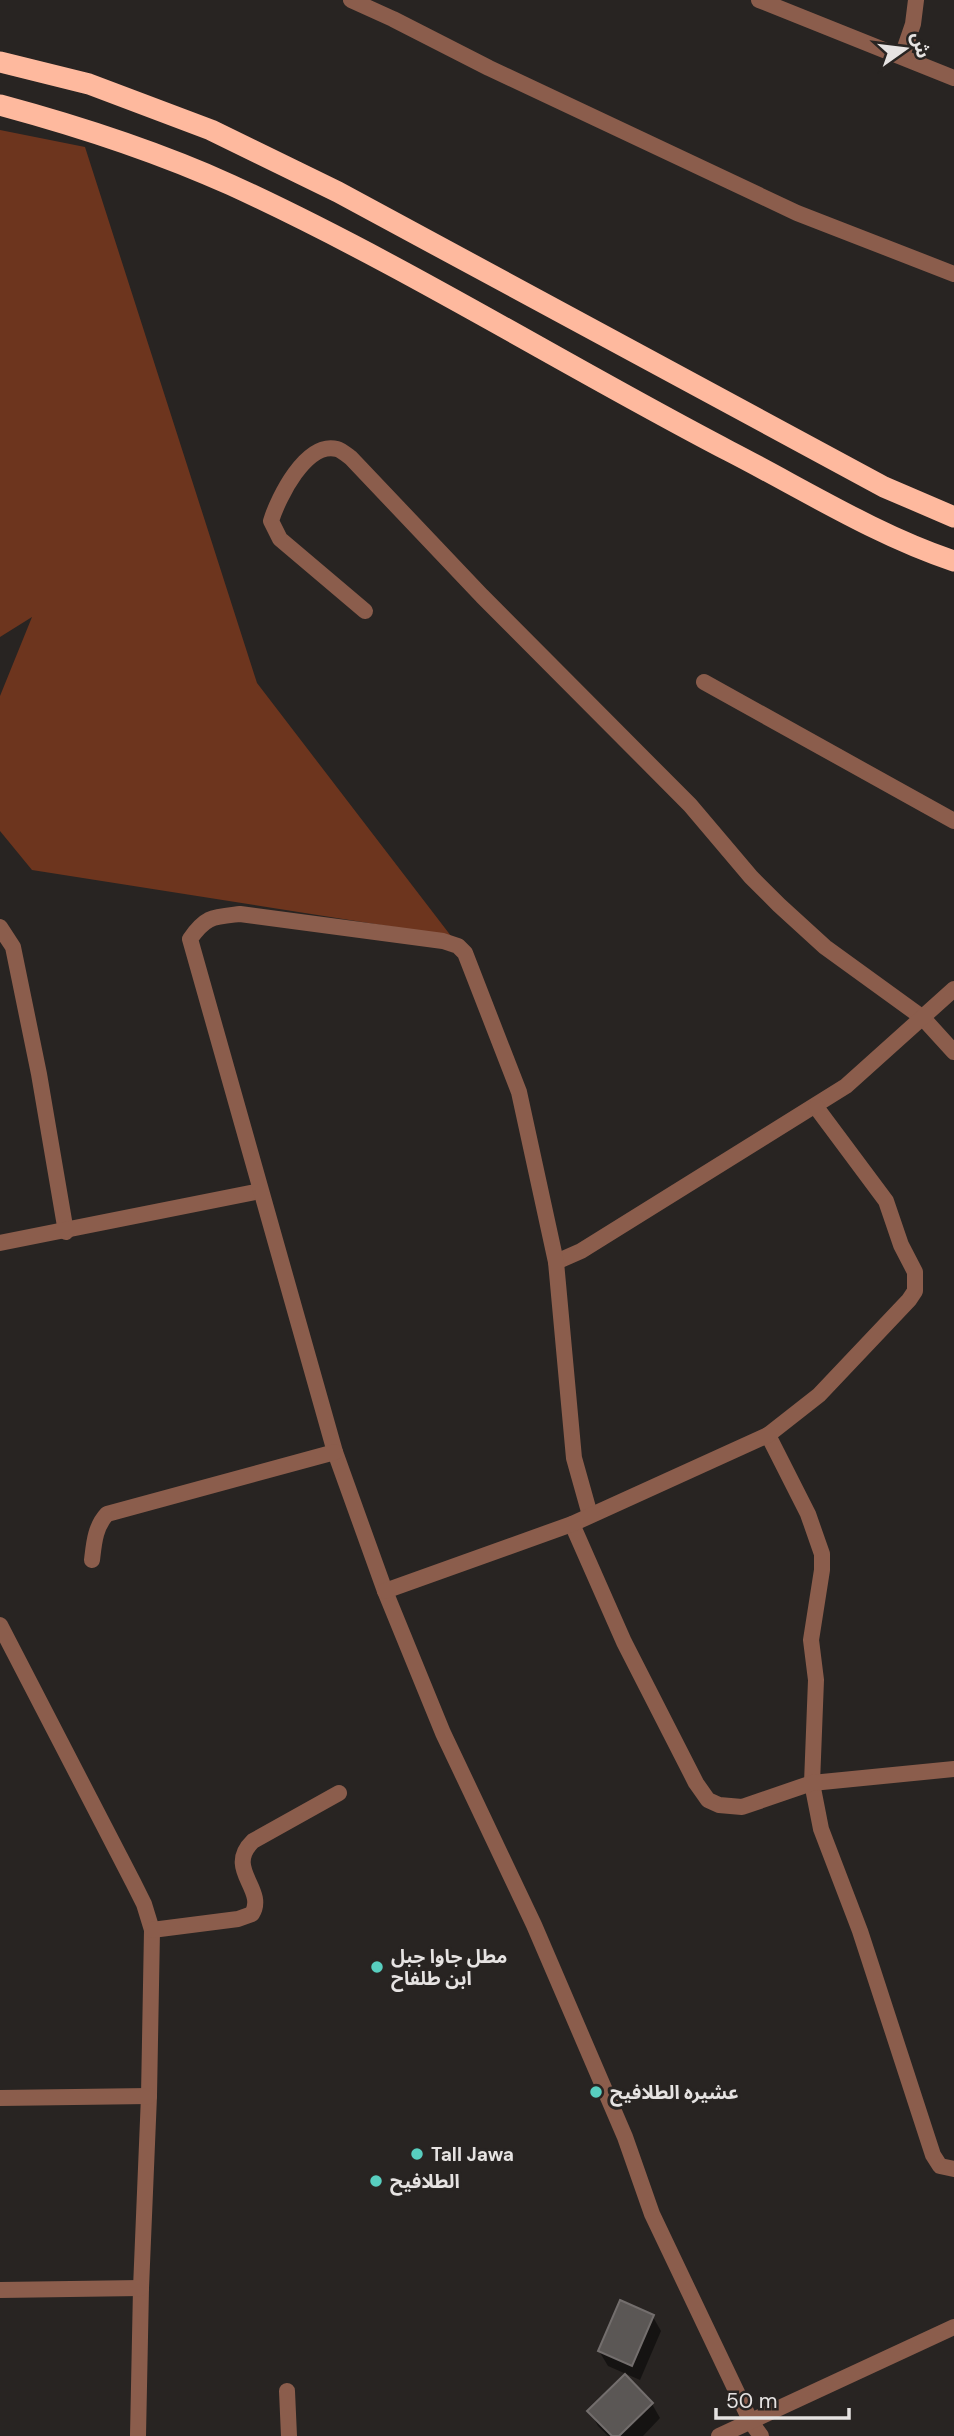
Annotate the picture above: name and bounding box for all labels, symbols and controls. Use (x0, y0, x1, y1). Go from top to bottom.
north arrow (870, 14, 940, 84)
text: ش (906, 29, 936, 61)
place label: مطل جاوا جبل ابن طلفاح (391, 1944, 507, 1992)
marker: مطل جاوا جبل ابن طلفاح (369, 1959, 385, 1975)
place label: عشيره الطلافيح (610, 2080, 739, 2107)
marker: عشيره الطلافيح (588, 2084, 604, 2100)
place label: Tall Jawa (431, 2142, 514, 2167)
marker: Tall Jawa (409, 2146, 425, 2162)
place label: الطلافيح (390, 2169, 460, 2196)
marker: الطلافيح (368, 2173, 384, 2189)
scale bar (716, 2376, 849, 2420)
text: 50 m (726, 2387, 777, 2415)

